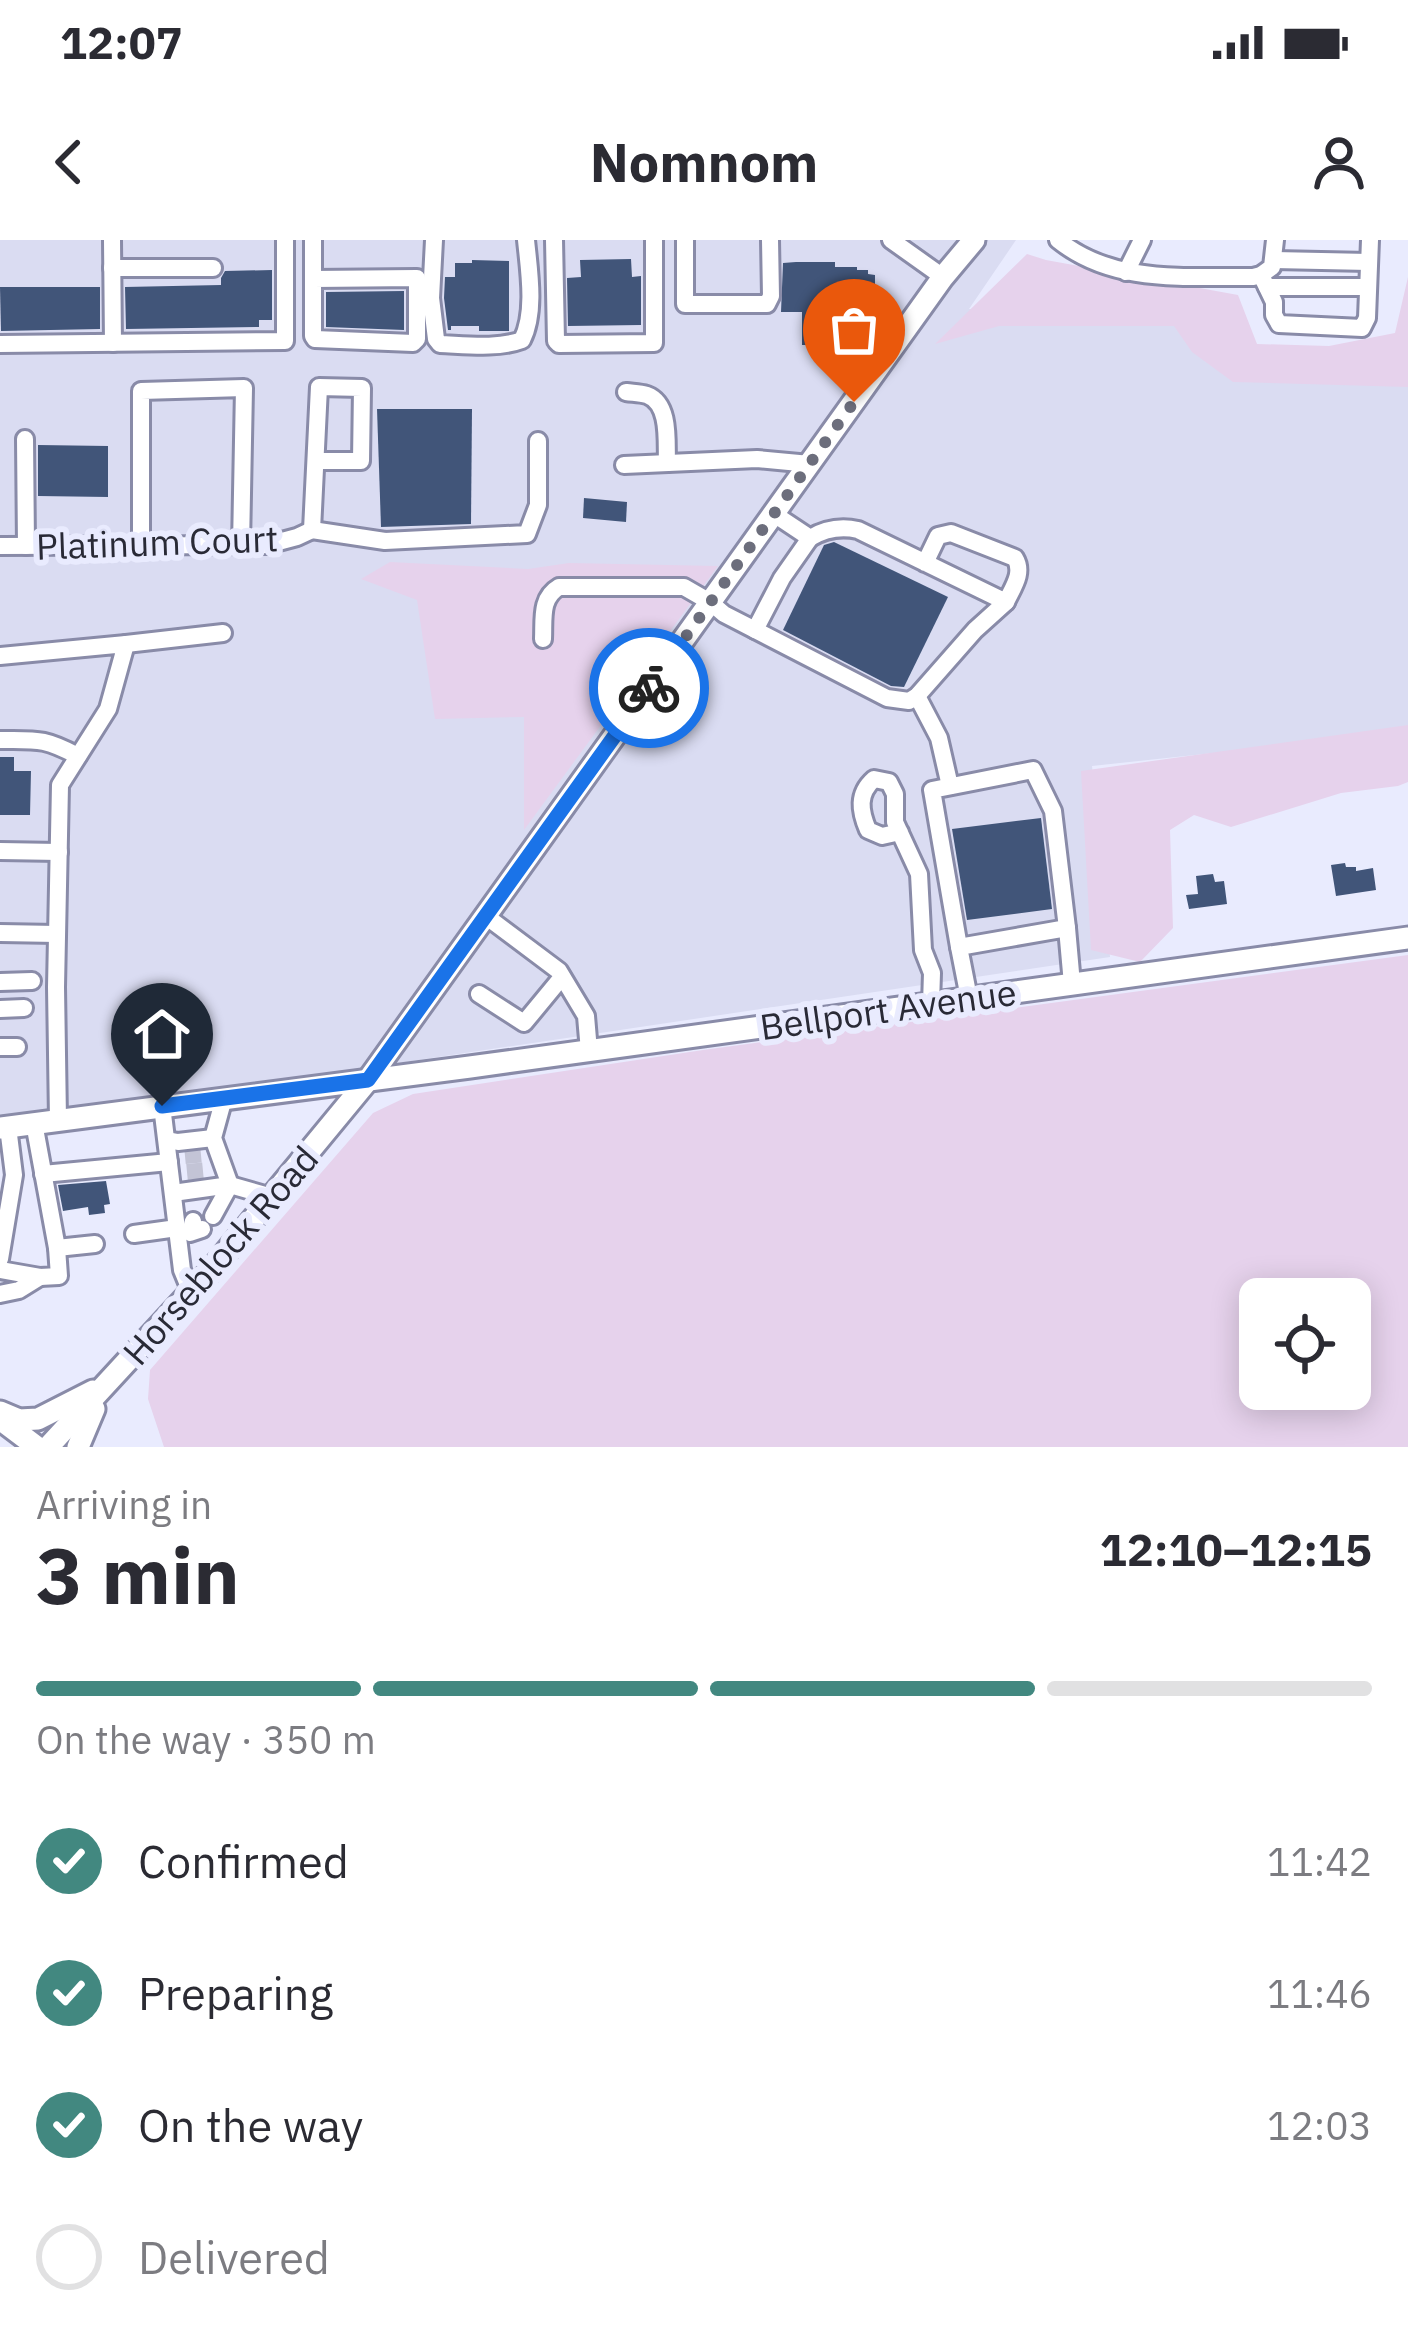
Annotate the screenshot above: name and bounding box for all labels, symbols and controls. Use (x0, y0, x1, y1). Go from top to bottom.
text: 12:07 (60, 13, 183, 71)
text: Nomnom (590, 127, 818, 197)
icon: back (36, 129, 102, 195)
icon: person (1306, 129, 1372, 195)
pin (803, 279, 905, 402)
icon: bag (821, 297, 887, 363)
street label: Platinum Court (35, 514, 279, 570)
courier (589, 628, 709, 748)
icon: bike (616, 655, 682, 721)
street label: Bellport Avenue (757, 968, 1019, 1050)
pin (111, 983, 213, 1106)
icon: home (129, 1001, 195, 1067)
street label: Horseblock Road (112, 1136, 328, 1374)
map controls (1239, 1278, 1371, 1410)
button: locate (1239, 1278, 1371, 1410)
text: Arriving in (36, 1479, 212, 1530)
text: 12:10–12:15 (1100, 1520, 1372, 1578)
text: 3 min (36, 1524, 240, 1625)
text: On the way · 350 m (36, 1714, 376, 1765)
icon: check (36, 1828, 102, 1894)
text: Confirmed (138, 1832, 349, 1890)
text: 11:42 (1267, 1836, 1372, 1887)
icon: check (36, 1960, 102, 2026)
text: Preparing (138, 1964, 333, 2022)
text: 11:46 (1267, 1968, 1372, 2019)
icon: check (36, 2092, 102, 2158)
text: On the way (138, 2096, 363, 2154)
text: 12:03 (1267, 2100, 1372, 2151)
text: Delivered (138, 2228, 330, 2286)

